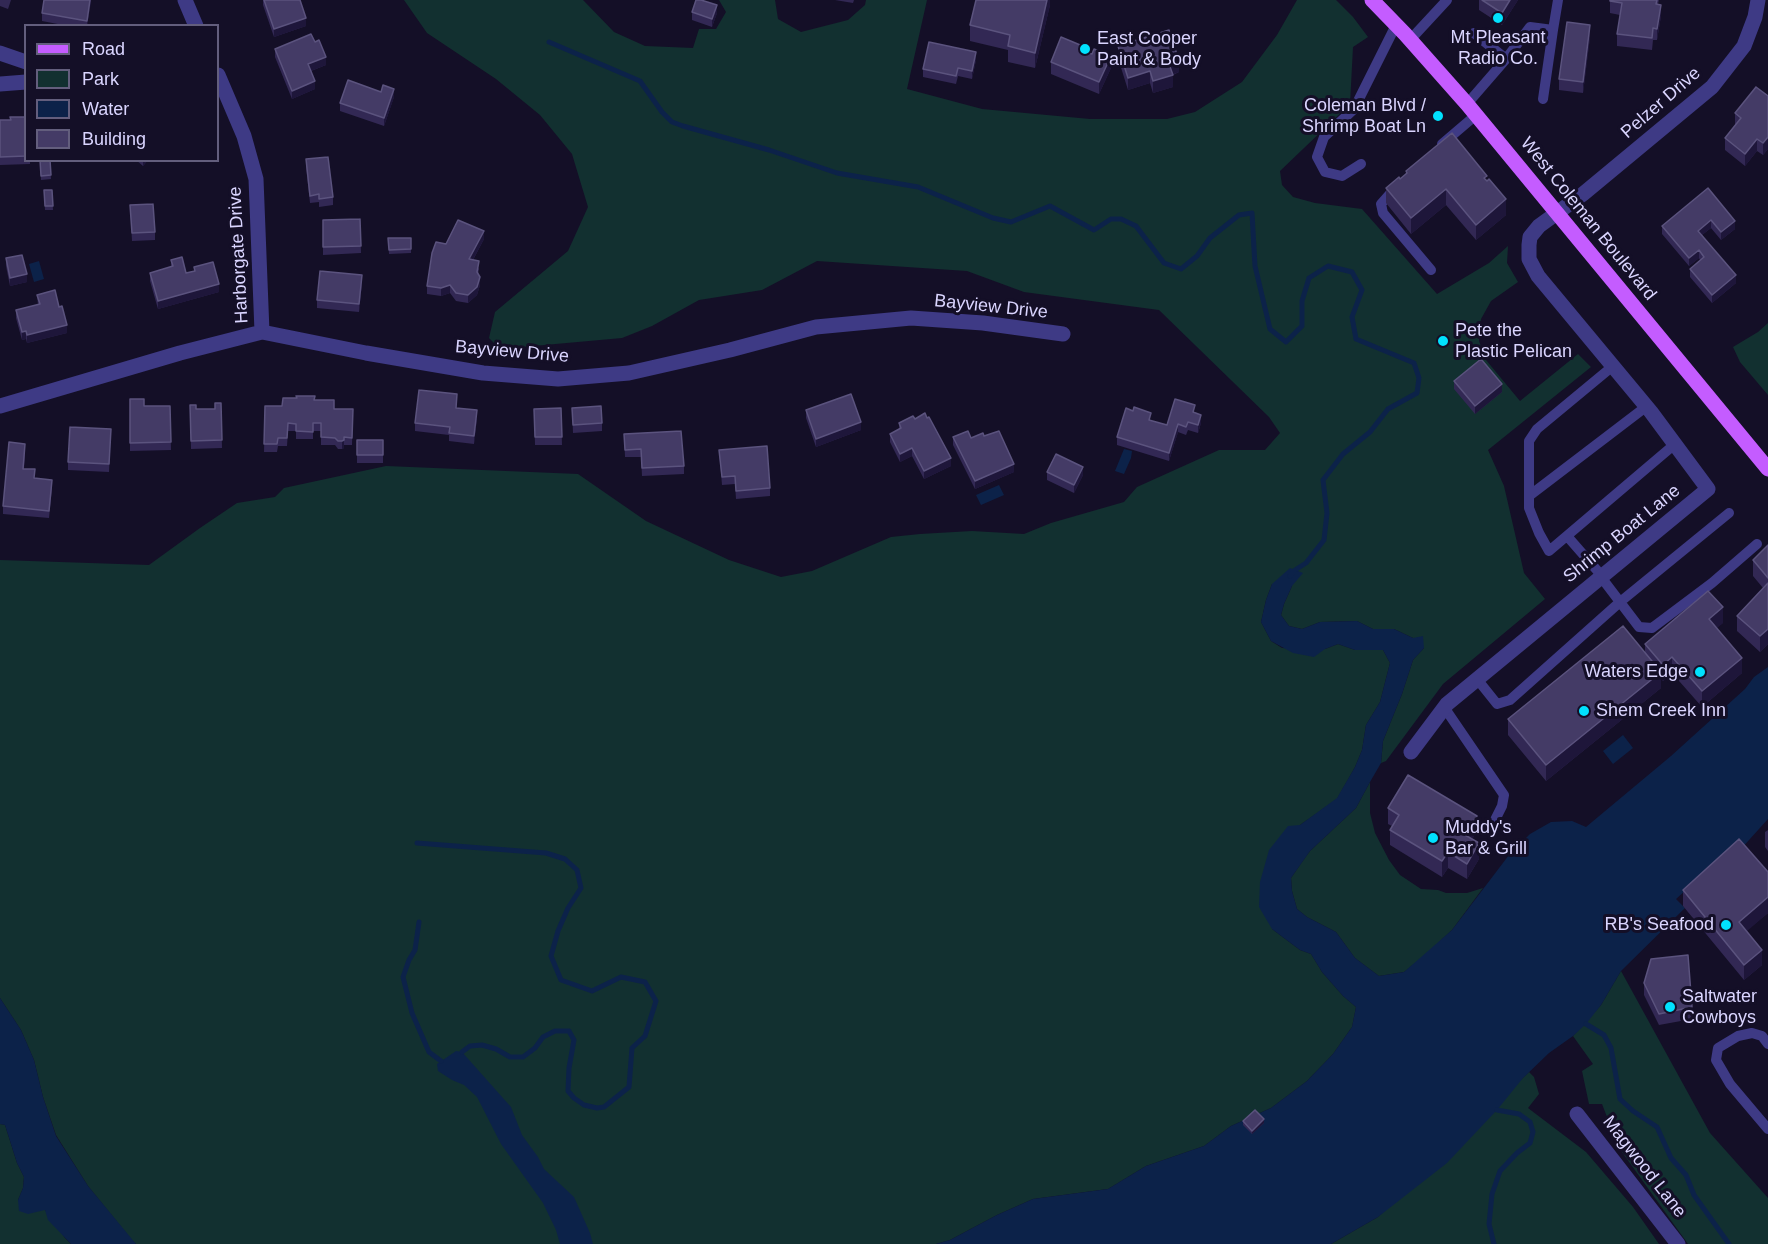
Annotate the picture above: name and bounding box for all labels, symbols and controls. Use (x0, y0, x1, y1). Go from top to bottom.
marker: Mt Pleasant Radio Co. (1491, 11, 1505, 25)
legend (24, 24, 219, 162)
place label: Mt Pleasant Radio Co. (1450, 27, 1546, 70)
place label: East Cooper Paint & Body (1097, 28, 1201, 70)
text: Road (82, 39, 125, 59)
marker: East Cooper Paint & Body (1078, 42, 1092, 56)
street label: Pelzer Drive (1617, 63, 1705, 143)
text: Park (82, 69, 119, 89)
place label: Coleman Blvd / Shrimp Boat Ln (1302, 95, 1426, 138)
text: Water (82, 99, 129, 119)
marker: Coleman Blvd / Shrimp Boat Ln (1431, 109, 1445, 123)
text: Building (82, 129, 146, 149)
street label: West Coleman Boulevard (1515, 133, 1661, 305)
street label: Harborgate Drive (225, 186, 253, 324)
street label: Bayview Drive (933, 290, 1049, 324)
place label: Pete the Plastic Pelican (1455, 320, 1572, 362)
marker: Pete the Plastic Pelican (1436, 334, 1450, 348)
street label: Bayview Drive (454, 336, 570, 368)
street label: Shrimp Boat Lane (1559, 480, 1685, 588)
place label: Waters Edge (1585, 661, 1688, 683)
marker: Waters Edge (1693, 665, 1707, 679)
place label: Shem Creek Inn (1596, 700, 1726, 722)
marker: Shem Creek Inn (1577, 704, 1591, 718)
place label: Muddy's Bar & Grill (1445, 817, 1527, 860)
marker: Muddy's Bar & Grill (1426, 831, 1440, 845)
place label: RB's Seafood (1604, 914, 1714, 936)
marker: RB's Seafood (1719, 918, 1733, 932)
place label: Saltwater Cowboys (1682, 986, 1757, 1028)
marker: Saltwater Cowboys (1663, 1000, 1677, 1014)
street label: Magwood Lane (1598, 1112, 1690, 1222)

